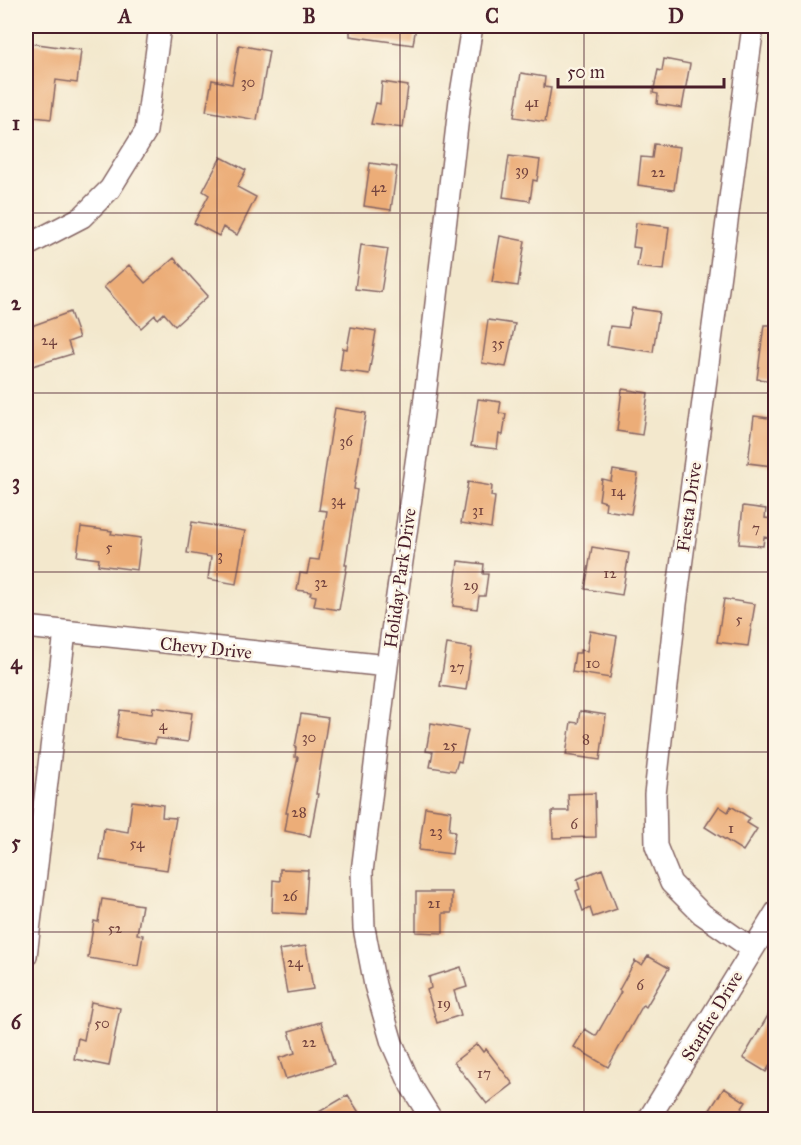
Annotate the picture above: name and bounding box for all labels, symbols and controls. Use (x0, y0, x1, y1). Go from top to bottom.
text: A (116, 4, 132, 28)
text: B (302, 4, 316, 28)
text: C (485, 4, 499, 28)
text: D (668, 4, 684, 28)
scale bar (558, 51, 724, 89)
text: 50 m (567, 61, 605, 83)
house number: 30 (241, 73, 255, 91)
house number: 41 (525, 93, 539, 111)
text: 1 (12, 111, 20, 135)
house number: 39 (515, 161, 529, 179)
house number: 22 (651, 163, 666, 181)
house number: 42 (371, 178, 387, 196)
text: 2 (11, 291, 22, 315)
house number: 24 (41, 331, 58, 349)
house number: 35 (492, 334, 505, 352)
house number: 36 (339, 432, 354, 450)
street label: Fiesta Drive (672, 461, 706, 553)
text: 3 (12, 470, 20, 495)
house number: 14 (611, 482, 626, 500)
house number: 34 (331, 491, 346, 509)
house number: 31 (472, 501, 484, 519)
street label: Holiday Park Drive (379, 507, 421, 649)
house number: 7 (752, 519, 760, 537)
house number: 5 (106, 538, 113, 556)
house number: 3 (217, 546, 223, 564)
house number: 12 (603, 564, 617, 582)
house number: 32 (314, 573, 328, 591)
house number: 29 (463, 576, 479, 594)
house number: 5 (736, 610, 743, 628)
street label: Chevy Drive (159, 632, 253, 664)
text: 4 (10, 650, 22, 675)
house number: 10 (586, 654, 600, 672)
house number: 27 (450, 658, 465, 676)
house number: 4 (159, 716, 168, 734)
house number: 30 (302, 728, 316, 746)
house number: 8 (582, 730, 590, 748)
house number: 25 (443, 736, 457, 754)
house number: 28 (291, 803, 307, 821)
house number: 6 (570, 815, 579, 833)
house number: 1 (728, 819, 734, 837)
house number: 23 (429, 822, 443, 840)
text: 5 (11, 830, 21, 854)
house number: 54 (130, 834, 145, 852)
house number: 26 (282, 887, 299, 905)
house number: 21 (427, 894, 441, 912)
house number: 52 (108, 919, 123, 937)
house number: 24 (287, 953, 304, 971)
street label: Starfire Drive (677, 967, 747, 1065)
house number: 6 (636, 976, 645, 994)
house number: 19 (437, 994, 451, 1012)
text: 6 (11, 1010, 23, 1034)
house number: 50 (94, 1014, 110, 1032)
house number: 22 (302, 1033, 317, 1051)
house number: 17 (477, 1064, 491, 1082)

